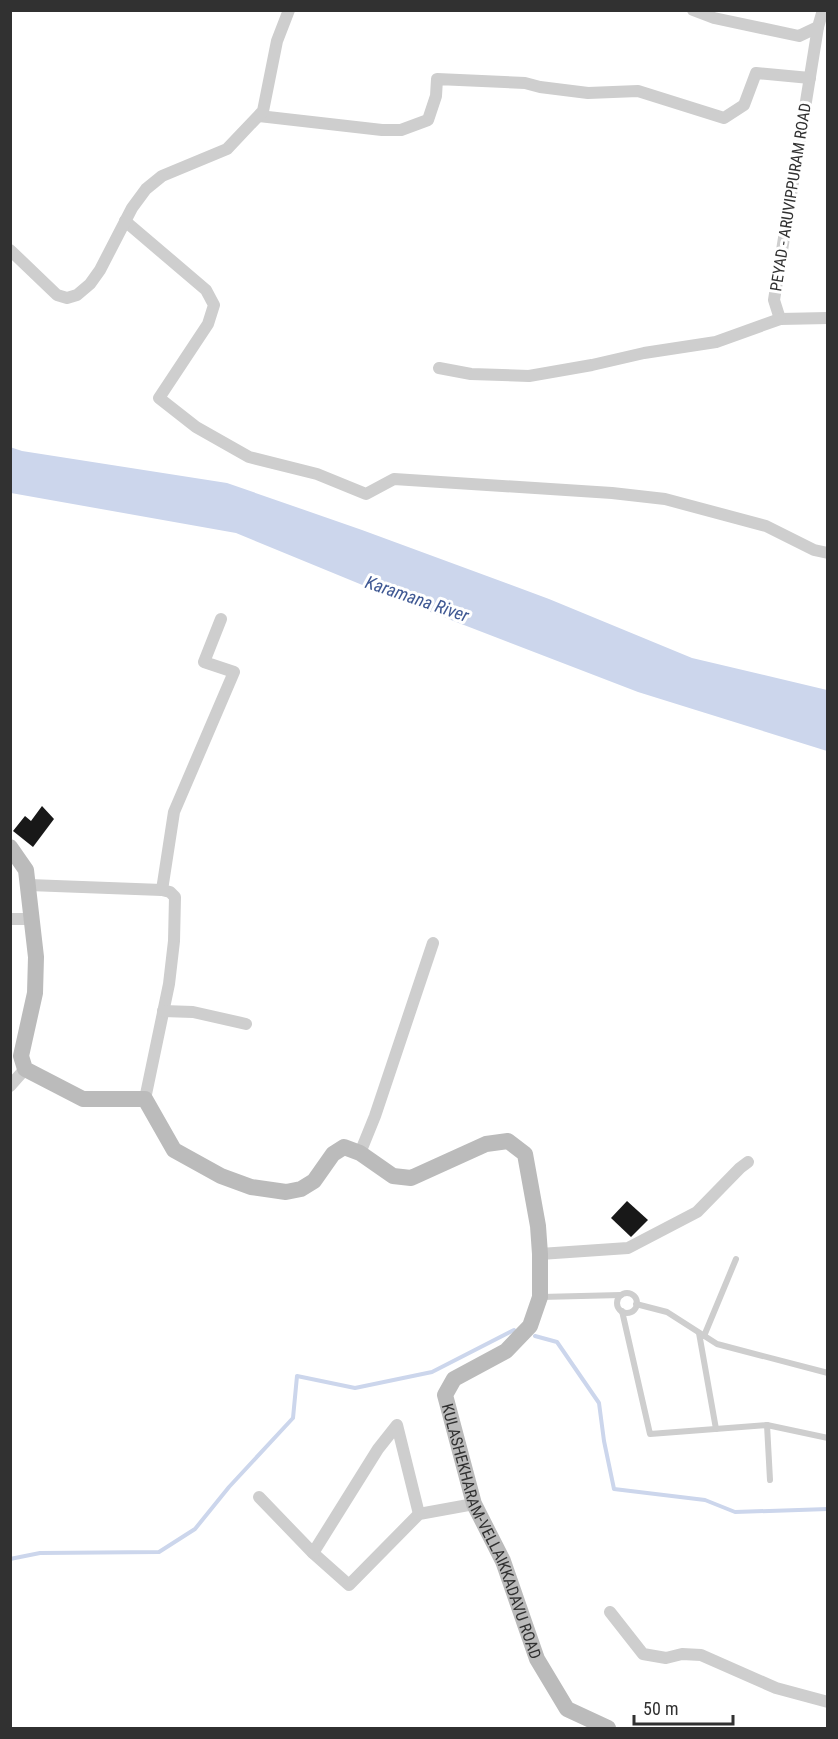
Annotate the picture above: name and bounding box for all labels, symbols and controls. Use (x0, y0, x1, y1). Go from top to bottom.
street label: PEYAD - ARUVIPPURAM ROAD (766, 102, 815, 293)
water label: Karamana River (363, 571, 472, 626)
street label: KULASHEKHARAM-VELLAIKKADAVU ROAD (438, 1401, 545, 1661)
scale bar (634, 1688, 733, 1726)
text: 50 m (643, 1698, 678, 1719)

